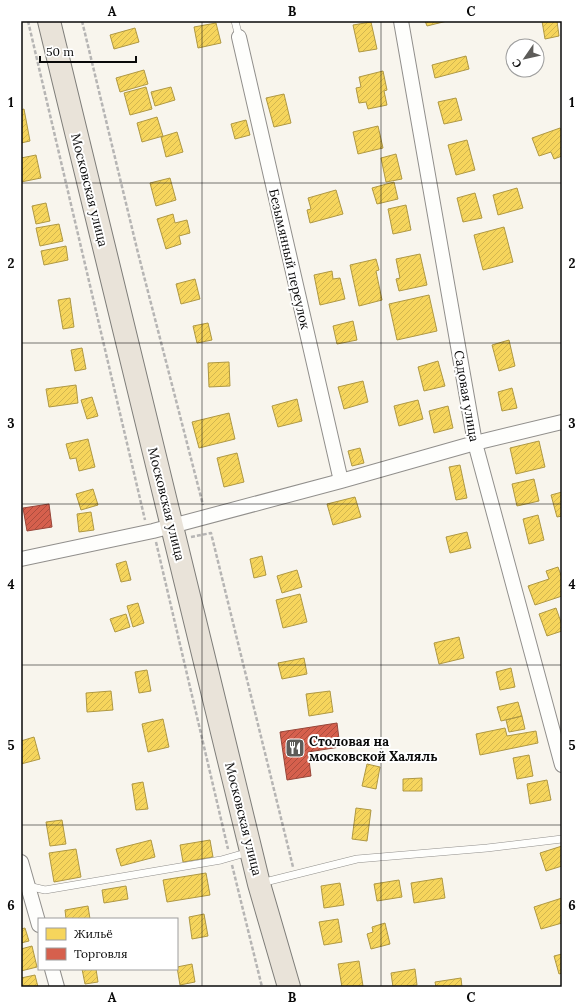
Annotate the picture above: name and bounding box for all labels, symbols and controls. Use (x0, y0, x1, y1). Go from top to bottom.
text: A (108, 3, 117, 20)
text: B (288, 3, 297, 20)
text: C (467, 3, 476, 20)
scale bar (40, 38, 136, 64)
north arrow (505, 38, 545, 78)
text: 50 m (46, 44, 74, 59)
text: С (509, 56, 525, 71)
text: 1 (8, 94, 14, 111)
text: 1 (569, 94, 575, 111)
street label: Московская улица (67, 132, 112, 249)
street label: Безымянный переулок (265, 187, 314, 331)
text: 2 (8, 255, 15, 272)
text: 2 (569, 255, 576, 272)
street label: Садовая улица (450, 349, 483, 443)
text: 3 (7, 415, 15, 432)
text: 3 (568, 415, 576, 432)
street label: Московская улица (144, 446, 189, 563)
text: 4 (7, 576, 15, 593)
text: 4 (568, 576, 576, 593)
place label: Столовая на московской Халяль (309, 733, 438, 765)
text: 5 (7, 737, 15, 754)
restaurant icon: Столовая на московской Халяль (284, 737, 306, 759)
text: 5 (568, 737, 576, 754)
street label: Московская улица (221, 761, 266, 878)
text: 6 (7, 897, 15, 914)
text: 6 (568, 897, 576, 914)
legend (38, 918, 178, 970)
text: Жильё (74, 926, 113, 941)
text: Торговля (74, 946, 127, 961)
text: A (108, 989, 117, 1006)
text: B (288, 989, 297, 1006)
text: C (467, 989, 476, 1006)

